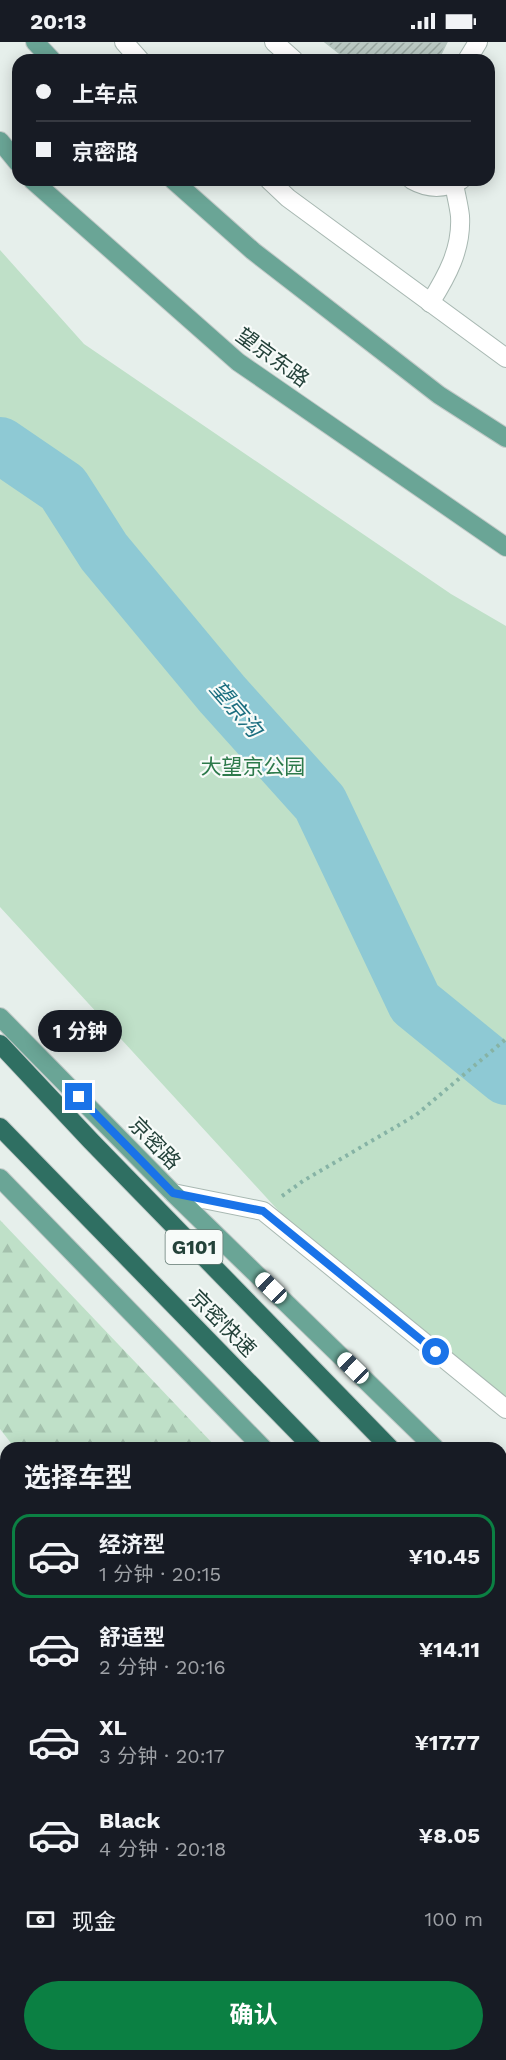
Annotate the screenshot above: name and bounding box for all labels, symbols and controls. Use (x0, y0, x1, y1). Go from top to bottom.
text: 20:13 (30, 9, 86, 34)
text: 上车点 (72, 82, 138, 107)
text: 京密路 (72, 140, 138, 165)
street label: 望京东路 (232, 322, 314, 392)
water label: 望京沟 (205, 676, 268, 744)
park label: 大望京公园 (201, 754, 306, 779)
callout: 1 分钟 (37, 1010, 121, 1052)
text: 1 分钟 (53, 1019, 107, 1043)
route end (65, 1083, 92, 1110)
street label: 京密路 (124, 1112, 186, 1174)
road number: G101 (166, 1230, 222, 1264)
car (252, 1269, 290, 1307)
street label: 京密快速 (184, 1284, 262, 1362)
route start (422, 1338, 449, 1365)
car (334, 1349, 372, 1387)
text: 选择车型 (24, 1462, 132, 1494)
icon: car (27, 1529, 81, 1583)
text: 经济型 (99, 1532, 165, 1557)
text: ¥10.45 (409, 1544, 480, 1569)
text: 1 分钟 · 20:15 (99, 1562, 221, 1586)
icon: car (27, 1622, 81, 1676)
text: 舒适型 (99, 1625, 165, 1650)
text: ¥14.11 (419, 1637, 480, 1662)
text: 2 分钟 · 20:16 (99, 1655, 226, 1679)
icon: car (27, 1715, 81, 1769)
text: XL (99, 1715, 127, 1740)
text: ¥17.77 (414, 1730, 480, 1755)
text: 3 分钟 · 20:17 (99, 1744, 225, 1768)
icon: car (27, 1808, 81, 1862)
text: Black (99, 1808, 160, 1833)
text: ¥8.05 (419, 1823, 480, 1848)
text: 4 分钟 · 20:18 (99, 1837, 226, 1861)
icon: cash (24, 1903, 57, 1936)
text: 100 m (424, 1907, 483, 1931)
text: 现金 (72, 1909, 116, 1934)
button: 确认 (24, 1981, 483, 2050)

